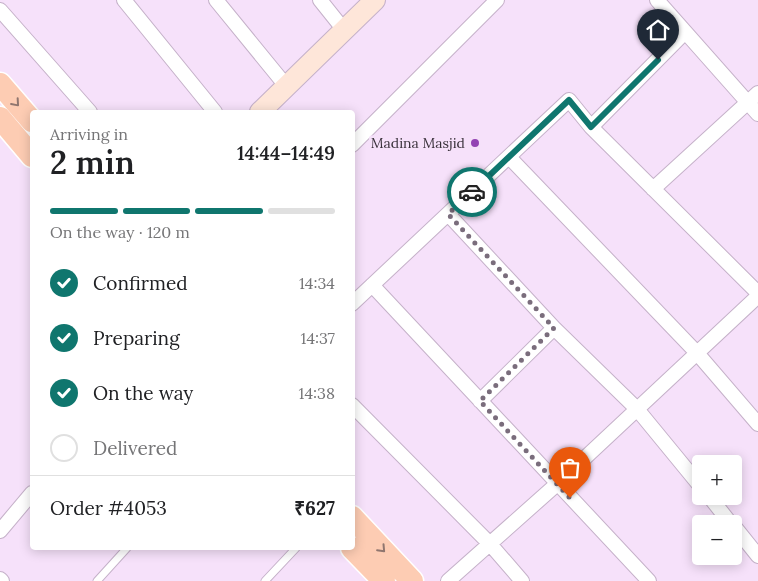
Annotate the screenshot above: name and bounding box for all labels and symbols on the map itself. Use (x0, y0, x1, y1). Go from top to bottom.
pin (637, 9, 679, 60)
one-way arrow (11, 97, 20, 106)
place label: Madina Masjid (371, 134, 465, 152)
marker: Madina Masjid (469, 137, 481, 149)
courier (447, 167, 497, 217)
pin (549, 447, 591, 498)
one-way arrow (376, 544, 385, 553)

